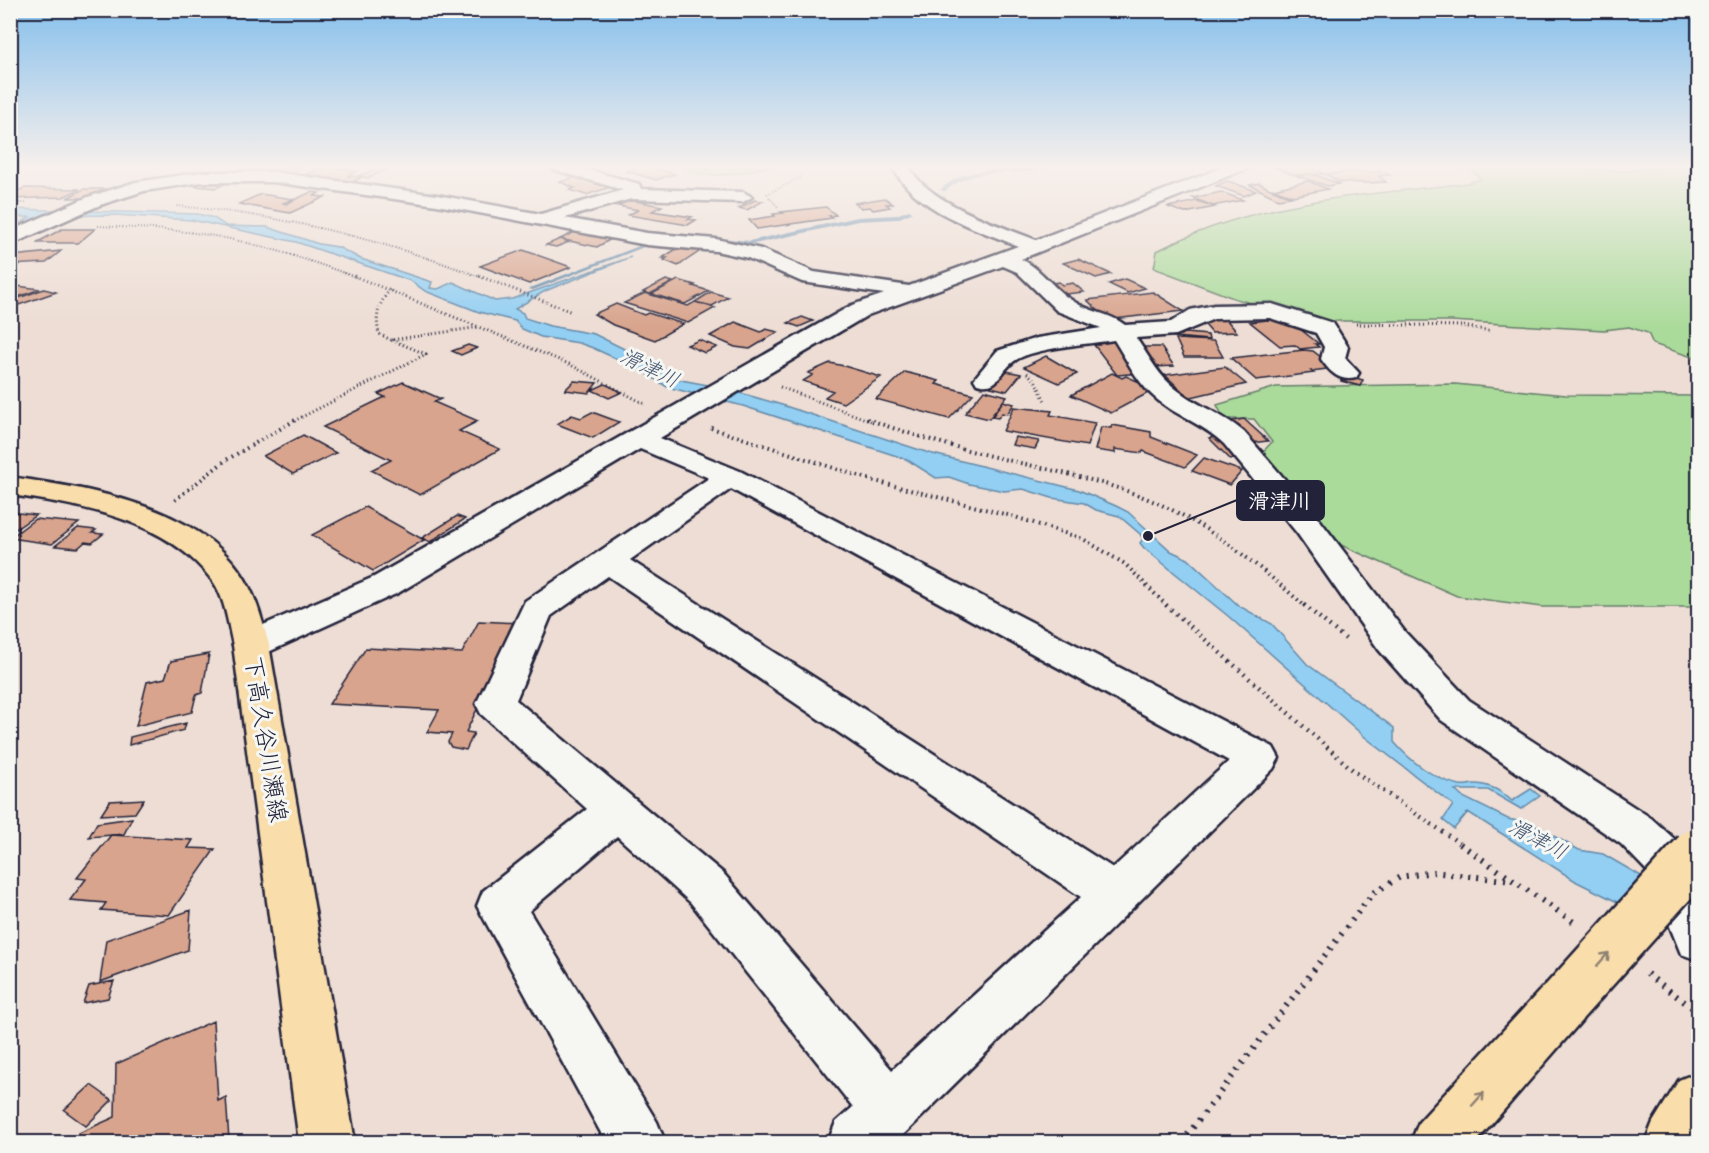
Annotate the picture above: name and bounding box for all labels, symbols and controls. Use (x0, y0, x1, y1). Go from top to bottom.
water label: 滑津川 (615, 345, 683, 396)
callout: 滑津川 (1237, 481, 1324, 520)
text: 滑津川 (1249, 491, 1312, 517)
street label: 下高久谷川瀬線 (235, 654, 291, 825)
water label: 滑津川 (1503, 815, 1571, 868)
one-way arrow (1596, 951, 1610, 966)
one-way arrow (1471, 1092, 1485, 1107)

